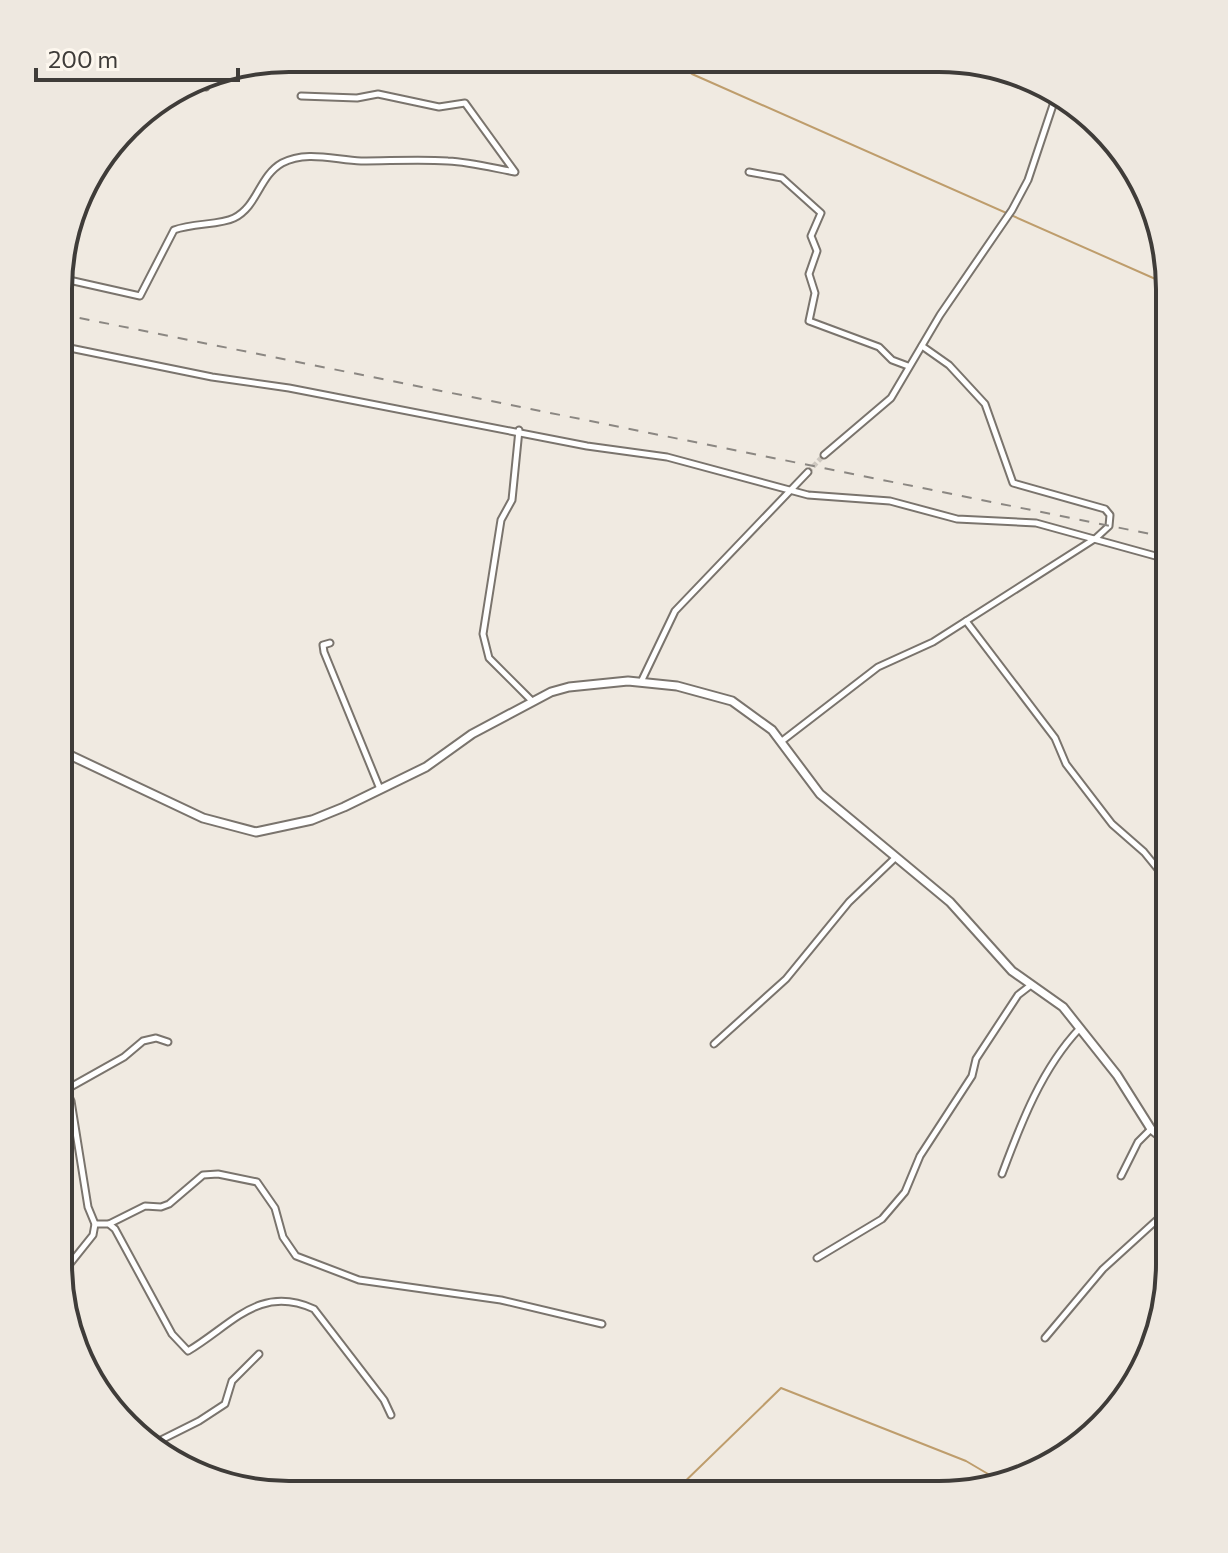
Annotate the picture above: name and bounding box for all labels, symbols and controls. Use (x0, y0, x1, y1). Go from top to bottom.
scale bar (36, 32, 238, 82)
text: 200 m (48, 44, 118, 73)

